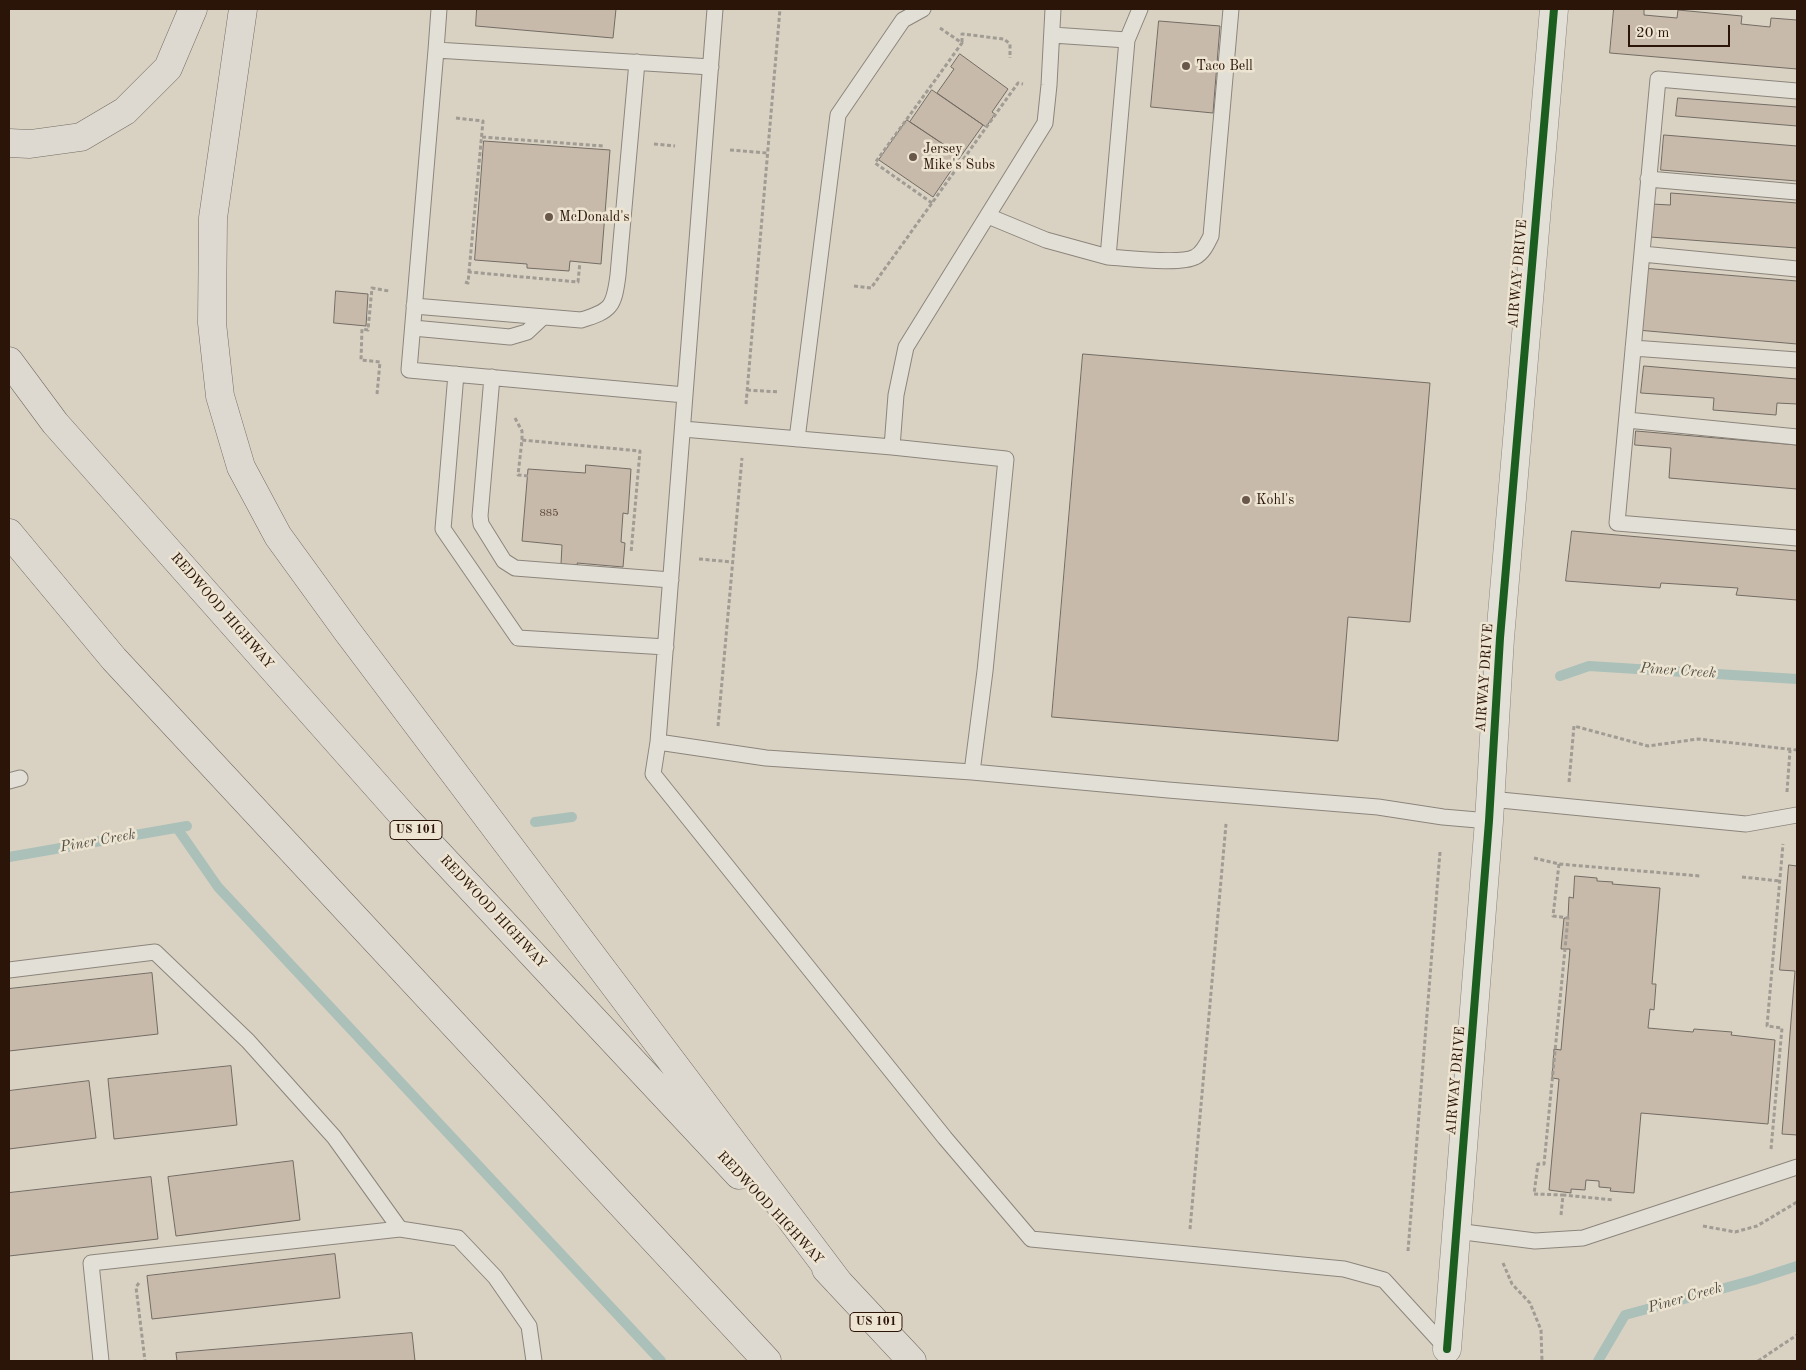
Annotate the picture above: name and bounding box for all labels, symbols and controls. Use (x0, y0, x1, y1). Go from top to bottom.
scale bar (1631, 15, 1734, 47)
text: 20 m (1636, 26, 1670, 41)
place label: Taco Bell (1196, 58, 1253, 74)
marker: Taco Bell (1180, 60, 1192, 72)
place label: Jersey Mike's Subs (923, 141, 995, 174)
marker: Jersey Mike's Subs (907, 151, 919, 163)
place label: McDonald's (559, 209, 630, 225)
marker: McDonald's (543, 211, 555, 223)
street label: AIRWAY DRIVE (1505, 219, 1531, 329)
place label: Kohl's (1256, 492, 1294, 508)
marker: Kohl's (1240, 494, 1252, 506)
house number: 885 (539, 506, 559, 520)
street label: REDWOOD HIGHWAY (167, 550, 277, 672)
street label: AIRWAY DRIVE (1473, 623, 1497, 733)
water label: Piner Creek (1639, 659, 1717, 683)
road number: US 101 (390, 820, 442, 840)
water label: Piner Creek (59, 826, 137, 856)
street label: REDWOOD HIGHWAY (436, 852, 550, 972)
street label: AIRWAY DRIVE (1443, 1026, 1469, 1136)
street label: REDWOOD HIGHWAY (713, 1148, 827, 1268)
water label: Piner Creek (1646, 1279, 1724, 1317)
road number: US 101 (850, 1312, 902, 1331)

